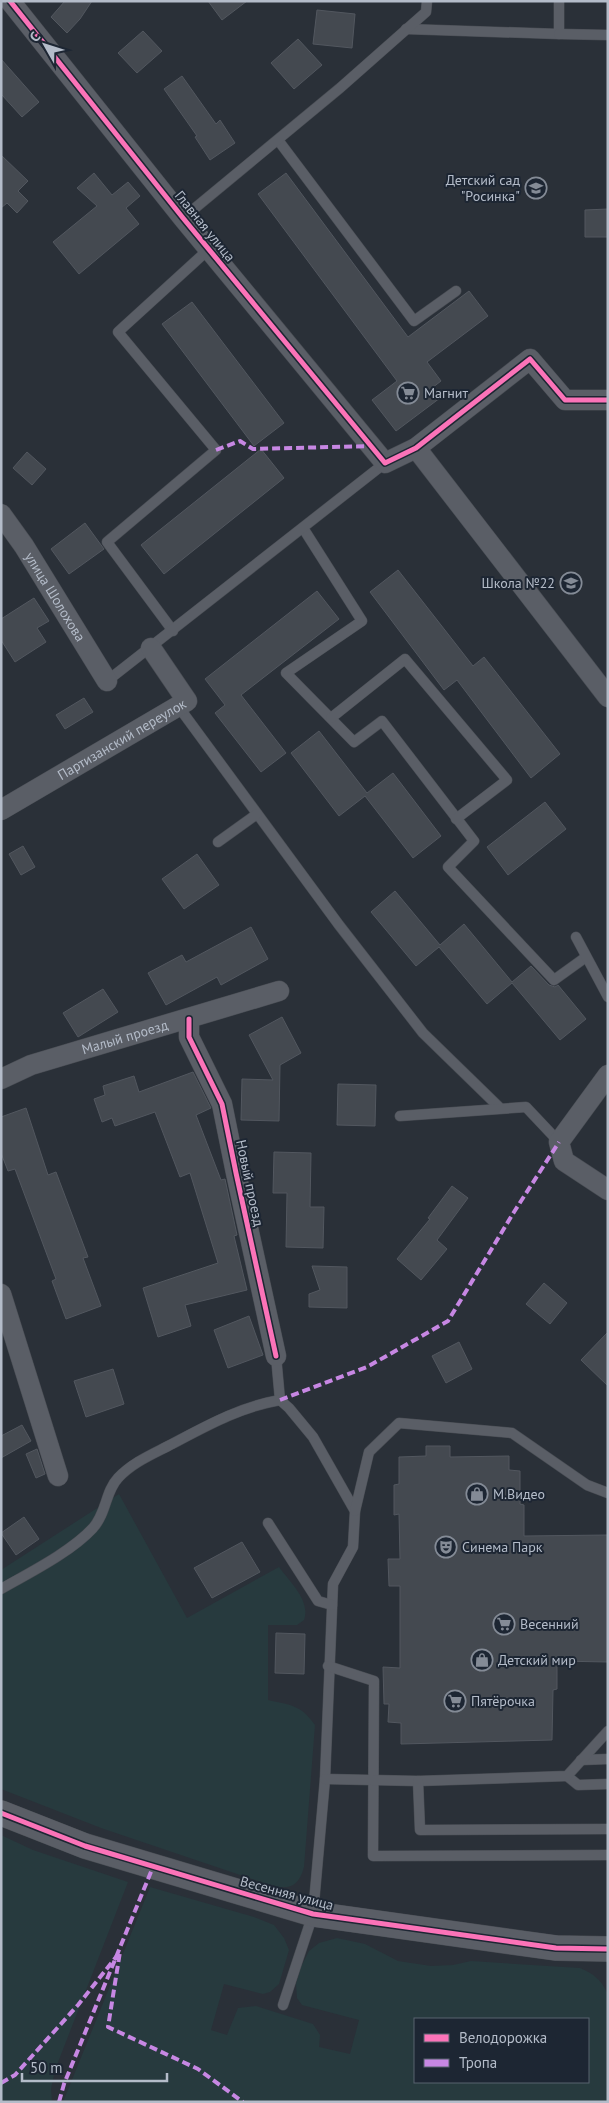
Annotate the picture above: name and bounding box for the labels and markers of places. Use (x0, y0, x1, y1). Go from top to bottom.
place label: Детский сад "Росинка" (446, 171, 520, 205)
school or university icon: Детский сад "Росинка" (524, 176, 548, 200)
supermarket icon: Магнит (396, 381, 420, 405)
place label: Магнит (424, 384, 468, 402)
school or university icon: Школа №22 (559, 571, 583, 595)
place label: Школа №22 (481, 574, 555, 592)
shop icon: М.Видео (465, 1482, 489, 1506)
place label: М.Видео (493, 1485, 545, 1503)
theatre icon: Синема Парк (434, 1535, 458, 1559)
place label: Синема Парк (462, 1538, 543, 1556)
supermarket icon: Весенний (492, 1612, 516, 1636)
place label: Весенний (520, 1615, 579, 1633)
shop icon: Детский мир (470, 1648, 494, 1672)
place label: Детский мир (498, 1651, 576, 1669)
supermarket icon: Пятёрочка (443, 1689, 467, 1713)
place label: Пятёрочка (471, 1692, 535, 1710)

